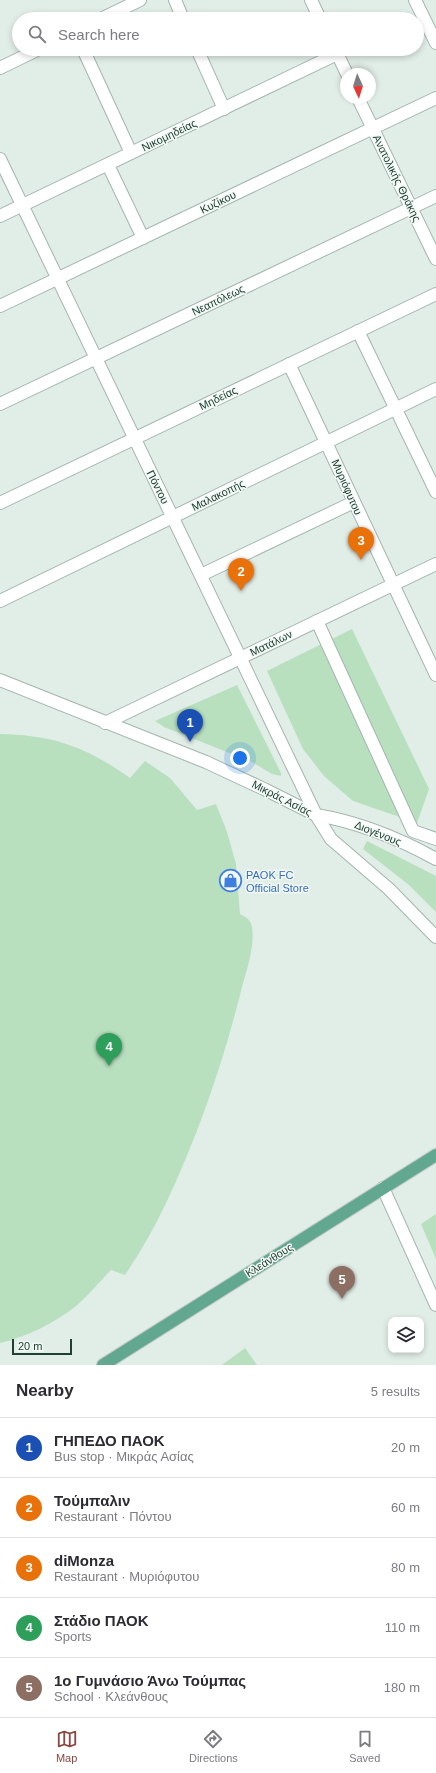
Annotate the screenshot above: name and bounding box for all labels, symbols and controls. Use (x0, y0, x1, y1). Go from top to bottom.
search box (12, 12, 424, 56)
icon: search (26, 23, 48, 45)
text: Search here (58, 26, 140, 43)
north arrow (340, 68, 376, 104)
street label: Νικομηδείας (140, 117, 198, 153)
street label: Ανατολικής Θράκης (371, 133, 423, 223)
street label: Κυζίκου (198, 188, 238, 216)
street label: Νεαπόλεως (190, 282, 246, 318)
street label: Μηδείας (197, 384, 239, 412)
street label: Μυριόφυτου (329, 457, 365, 517)
street label: Πόντου (145, 468, 171, 506)
street label: Μαλακοπής (190, 477, 246, 513)
pin: 3 (348, 527, 374, 560)
pin: 2 (228, 558, 254, 591)
street label: Ματάλων (248, 627, 295, 658)
pin: 1 (177, 709, 203, 742)
your location (230, 748, 250, 768)
street label: Μικράς Ασίας (250, 778, 314, 818)
street label: Διογένους (353, 818, 403, 848)
shop icon: PAOK FC Official Store (217, 868, 243, 894)
place label: PAOK FC Official Store (246, 869, 309, 894)
pin: 4 (96, 1033, 122, 1066)
street label: Κλεάνθους (243, 1241, 295, 1279)
pin: 5 (329, 1266, 355, 1299)
map controls (388, 1317, 424, 1353)
button: layers (388, 1317, 424, 1353)
scale bar (12, 1337, 72, 1356)
text: 20 m (18, 1340, 42, 1352)
text: Nearby (16, 1381, 74, 1400)
text: 5 results (371, 1384, 420, 1399)
text: ΓΗΠΕΔΟ ΠΑΟΚ (54, 1432, 165, 1449)
text: 1 (25, 1440, 33, 1455)
text: 20 m (391, 1440, 420, 1455)
text: Bus stop · Μικράς Ασίας (54, 1449, 194, 1464)
text: Τούμπαλιν (54, 1492, 130, 1509)
text: 2 (25, 1500, 33, 1515)
text: 60 m (391, 1500, 420, 1515)
text: Restaurant · Πόντου (54, 1509, 172, 1524)
text: diMonza (54, 1552, 114, 1569)
text: 3 (25, 1560, 33, 1575)
text: 80 m (391, 1560, 420, 1575)
text: Restaurant · Μυριόφυτου (54, 1569, 199, 1584)
text: Στάδιο ΠΑΟΚ (54, 1612, 149, 1629)
text: 4 (25, 1620, 33, 1635)
text: 110 m (385, 1620, 420, 1635)
text: Sports (54, 1629, 92, 1644)
text: 1ο Γυμνάσιο Άνω Τούμπας (54, 1672, 246, 1689)
text: 5 (25, 1680, 33, 1695)
text: 180 m (384, 1680, 420, 1695)
text: School · Κλεάνθους (54, 1689, 168, 1704)
tab: Map (56, 1728, 78, 1764)
tab: Directions (189, 1728, 238, 1764)
tab: Saved (349, 1728, 380, 1764)

